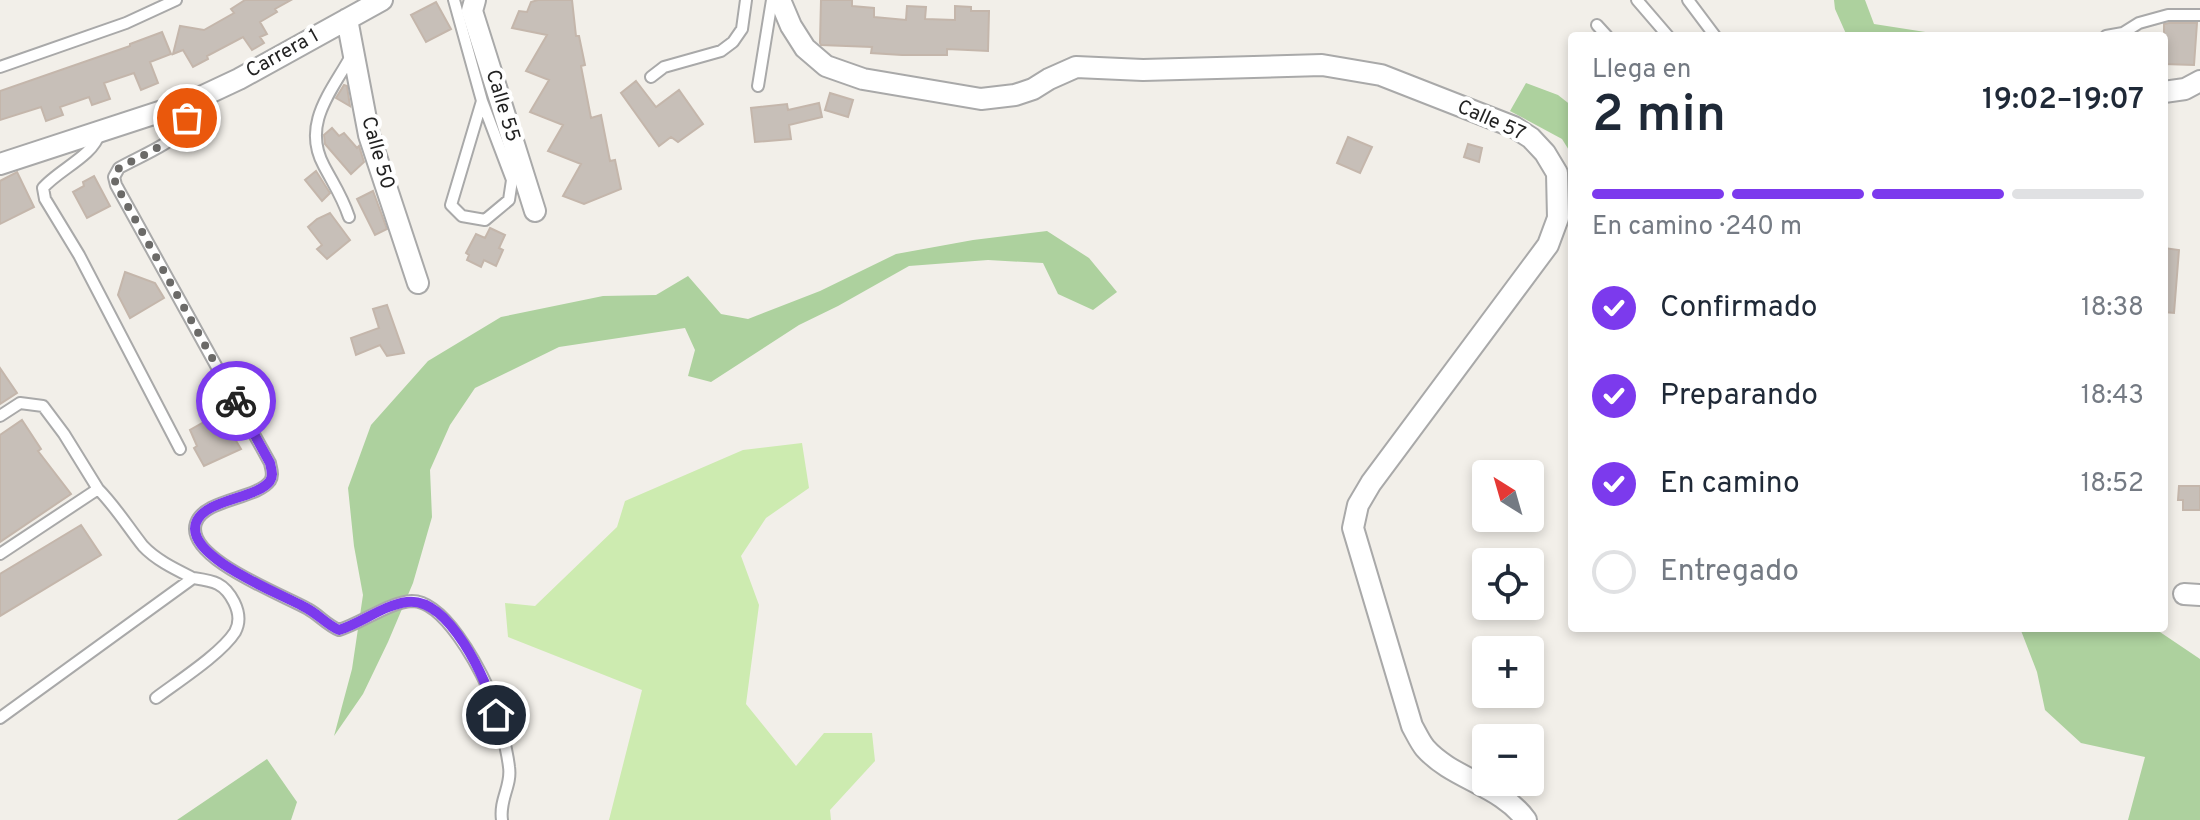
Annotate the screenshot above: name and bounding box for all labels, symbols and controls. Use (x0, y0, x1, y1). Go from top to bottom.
street label: Carrera 1 (242, 23, 324, 85)
text: Llega en (1592, 54, 1691, 87)
street label: Calle 55 (479, 67, 525, 145)
text: 19:02–19:07 (1982, 82, 2144, 119)
pin (153, 84, 221, 152)
text: 2 min (1592, 84, 1726, 150)
street label: Calle 57 (1453, 94, 1529, 148)
icon: bag (165, 96, 209, 140)
street label: Calle 50 (354, 114, 400, 192)
text: En camino · 240 m (1592, 211, 1802, 244)
icon: check (1592, 286, 1636, 330)
text: Confirmado (1660, 290, 1818, 327)
text: 18:38 (2081, 292, 2144, 325)
courier (196, 361, 276, 441)
icon: check (1592, 374, 1636, 418)
text: Preparando (1660, 378, 1818, 415)
icon: bike (214, 379, 258, 423)
text: 18:43 (2081, 380, 2144, 413)
north arrow (1472, 460, 1544, 532)
map controls (1472, 460, 1544, 796)
icon: check (1592, 462, 1636, 506)
text: En camino (1660, 466, 1800, 503)
text: 18:52 (2081, 468, 2144, 501)
button: locate (1472, 548, 1544, 620)
text: Entregado (1660, 554, 1799, 591)
button: + (1472, 636, 1544, 708)
pin (462, 681, 530, 749)
icon: home (474, 693, 518, 737)
button: − (1472, 724, 1544, 796)

